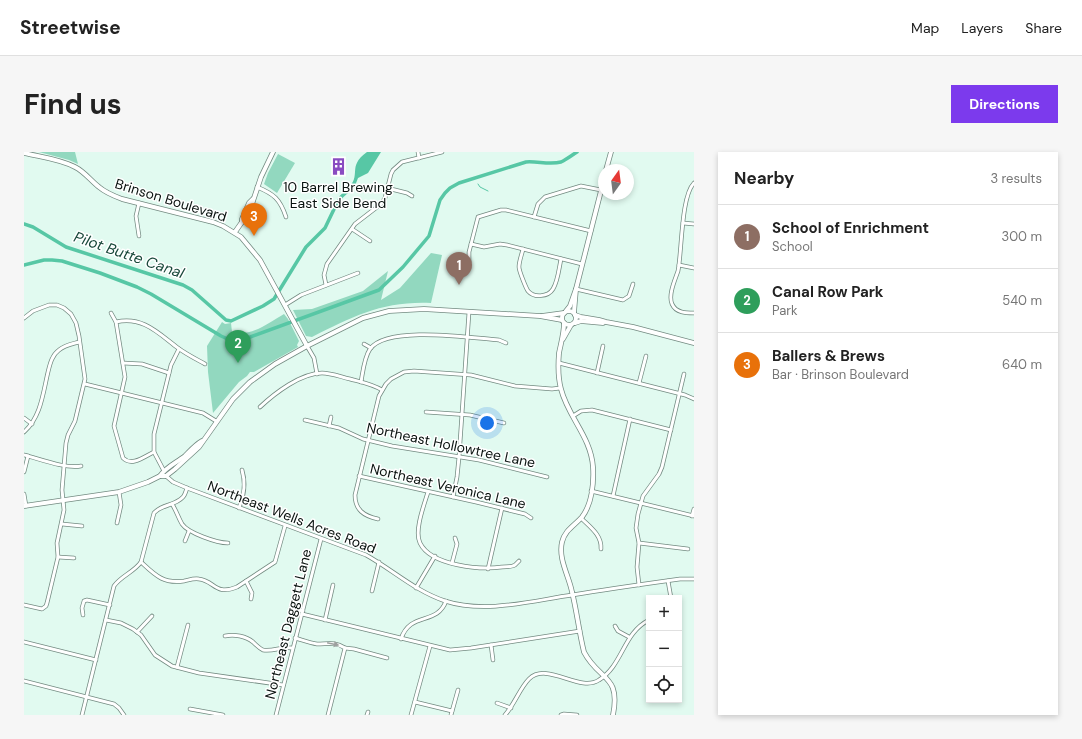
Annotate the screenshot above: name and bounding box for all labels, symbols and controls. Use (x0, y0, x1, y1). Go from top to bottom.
text: Streetwise (20, 15, 121, 40)
text: Map (911, 19, 939, 37)
text: Layers (961, 19, 1003, 37)
text: Share (1025, 19, 1062, 37)
button: Directions (951, 85, 1058, 123)
text: Find us (24, 86, 122, 123)
building icon: 10 Barrel Brewing East Side Bend (328, 157, 348, 177)
north arrow (598, 164, 634, 200)
text: Nearby (734, 167, 794, 189)
text: 3 results (990, 170, 1042, 187)
street label: Brinson Boulevard (113, 174, 229, 226)
place label: 10 Barrel Brewing East Side Bend (283, 178, 393, 212)
pin: 3 (241, 203, 267, 236)
text: School of Enrichment (772, 218, 929, 238)
water label: Pilot Butte Canal (71, 227, 188, 283)
text: 1 (745, 228, 749, 245)
text: 300 m (1001, 228, 1042, 245)
text: School (772, 238, 813, 255)
pin: 1 (446, 252, 472, 285)
text: Canal Row Park (772, 282, 883, 302)
text: 2 (743, 292, 751, 309)
text: 540 m (1002, 292, 1042, 309)
text: Park (772, 302, 798, 319)
pin: 2 (225, 330, 251, 363)
text: Ballers & Brews (772, 346, 885, 366)
text: 3 (743, 356, 751, 373)
text: 640 m (1002, 356, 1042, 373)
text: Bar · Brinson Boulevard (772, 366, 909, 383)
your location (477, 413, 497, 433)
street label: Northeast Hollowtree Lane (365, 418, 537, 472)
street label: Northeast Veronica Lane (368, 459, 528, 513)
street label: Northeast Wells Acres Road (205, 477, 379, 557)
street label: Northeast Daggett Lane (261, 547, 315, 701)
map controls (646, 595, 682, 703)
button: + (646, 595, 682, 631)
button: − (646, 631, 682, 667)
one-way arrow (327, 641, 339, 647)
button: locate (646, 667, 682, 703)

